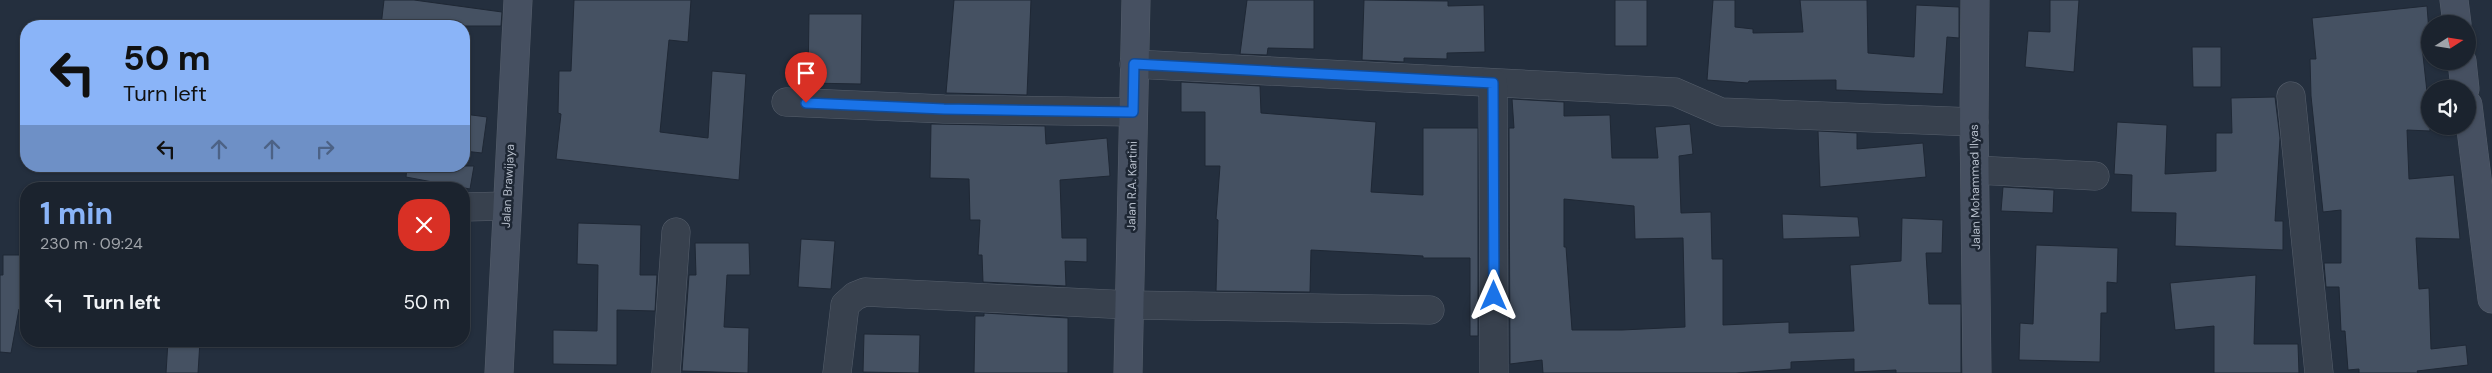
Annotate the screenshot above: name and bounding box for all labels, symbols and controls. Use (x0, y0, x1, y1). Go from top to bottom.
north arrow (2421, 15, 2476, 70)
map controls (2421, 15, 2476, 135)
text: 50 m (123, 35, 211, 81)
icon: left (40, 40, 105, 105)
pin (785, 52, 827, 103)
icon: arrive (792, 59, 820, 87)
text: Turn left (123, 79, 207, 108)
button: sound (2421, 80, 2476, 135)
street label: Jalan Mohammad Ilyas (1966, 124, 1984, 250)
icon: left (152, 135, 180, 163)
icon: ahead (205, 135, 233, 163)
icon: ahead (258, 135, 286, 163)
icon: right (311, 135, 339, 163)
street label: Jalan R.A. Kartini (1123, 141, 1141, 231)
street label: Jalan Brawijaya (498, 144, 518, 228)
text: 1 min (40, 194, 113, 233)
button: close (398, 199, 450, 251)
text: 230 m · 09:24 (40, 233, 143, 254)
position arrow (1467, 269, 1519, 321)
icon: left (40, 288, 68, 316)
text: Turn left (83, 290, 161, 315)
text: 50 m (403, 290, 450, 315)

